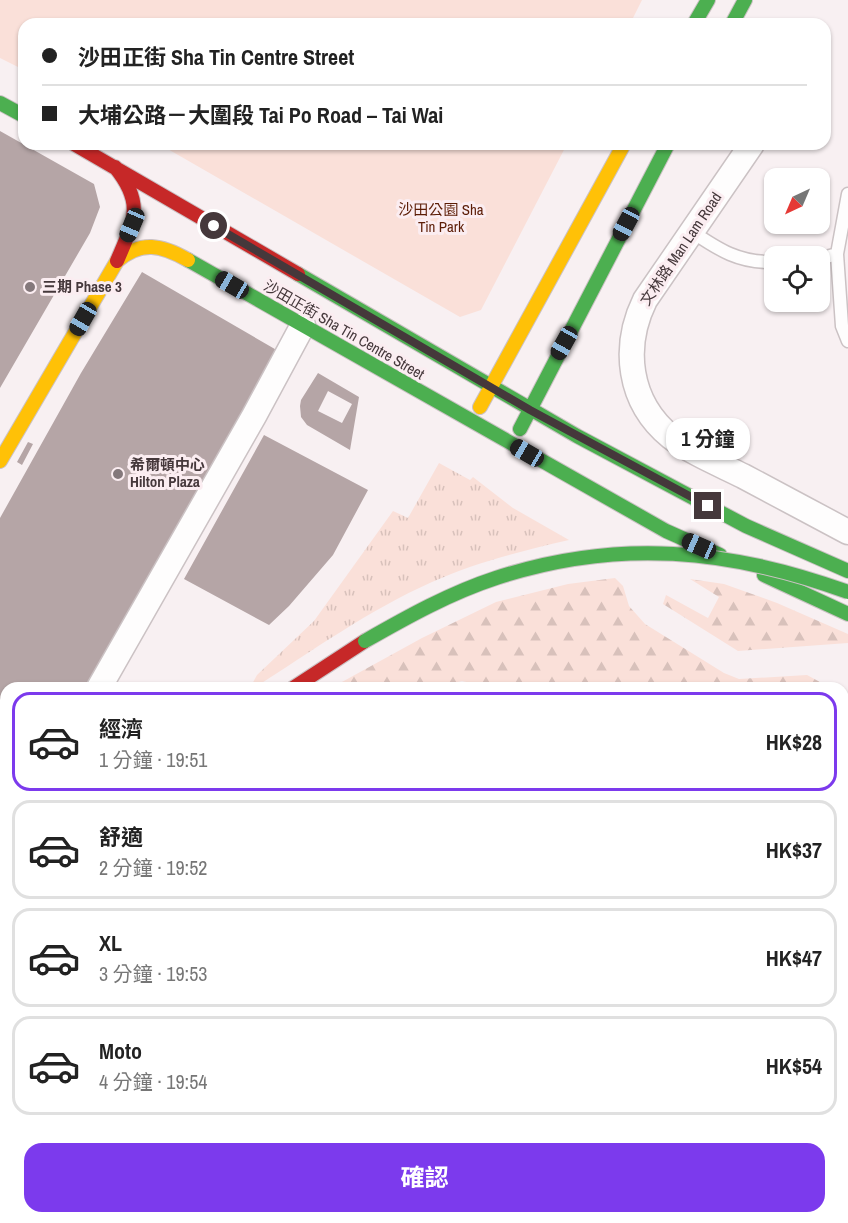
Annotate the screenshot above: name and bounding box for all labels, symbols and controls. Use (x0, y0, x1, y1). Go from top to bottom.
text: 沙田正街 Sha Tin Centre Street (78, 42, 354, 72)
text: 大埔公路－大圍段 Tai Po Road – Tai Wai (78, 100, 443, 130)
north arrow (764, 168, 830, 234)
map controls (764, 168, 830, 312)
street label: 文林路 Man Lam Road (635, 188, 726, 310)
park label: 沙田公園 Sha Tin Park (398, 199, 484, 237)
car (610, 204, 642, 244)
car (117, 205, 147, 245)
route start (200, 212, 227, 239)
button: locate (764, 246, 830, 312)
car (212, 268, 252, 302)
street label: 沙田正街 Sha Tin Centre Street (260, 275, 429, 385)
place label: 三期 Phase 3 (42, 276, 122, 297)
marker: 三期 Phase 3 (23, 280, 37, 294)
car (66, 299, 100, 339)
car (547, 323, 581, 363)
callout: 1 分鐘 (666, 419, 750, 461)
text: 1 分鐘 (681, 425, 735, 452)
car (507, 436, 547, 470)
place label: 希爾頓中心 Hilton Plaza (130, 454, 205, 492)
marker: 希爾頓中心 Hilton Plaza (111, 467, 125, 481)
route end (694, 492, 721, 519)
car (679, 530, 719, 562)
text: 經濟 (99, 714, 143, 744)
icon: car (27, 715, 81, 769)
text: HK$28 (766, 727, 822, 757)
text: 1 分鐘 · 19:51 (99, 746, 207, 773)
text: 舒適 (99, 822, 143, 852)
icon: car (27, 823, 81, 877)
text: HK$37 (766, 835, 822, 865)
text: 2 分鐘 · 19:52 (99, 854, 207, 881)
text: XL (99, 928, 122, 958)
icon: car (27, 931, 81, 985)
text: HK$47 (766, 943, 822, 973)
text: 3 分鐘 · 19:53 (99, 960, 207, 987)
text: Moto (99, 1036, 142, 1066)
icon: car (27, 1039, 81, 1093)
text: HK$54 (766, 1051, 822, 1081)
text: 4 分鐘 · 19:54 (99, 1068, 207, 1095)
button: 確認 (24, 1143, 825, 1212)

